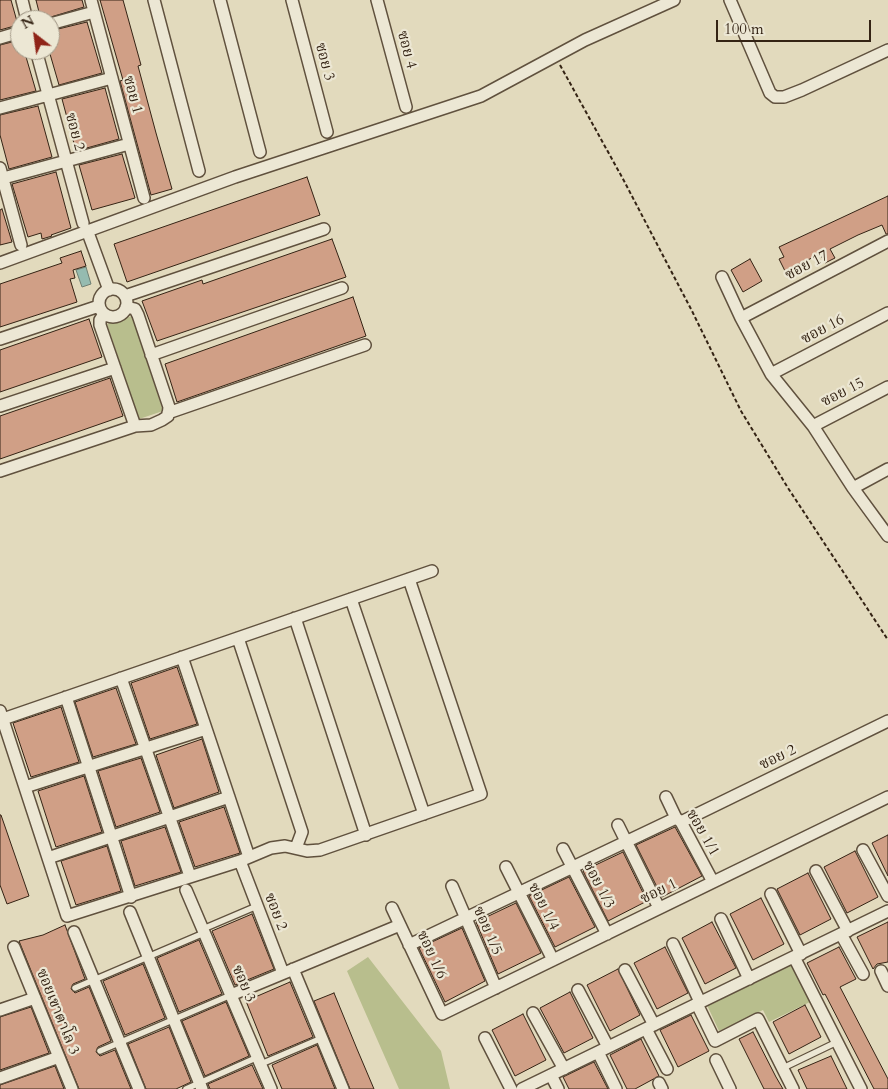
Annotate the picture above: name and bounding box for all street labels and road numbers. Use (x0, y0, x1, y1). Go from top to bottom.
street label: ซอย 4 (392, 29, 420, 71)
street label: ซอย 3 (310, 41, 338, 83)
street label: ซอย 1 (118, 74, 146, 116)
street label: ซอย 2 (60, 111, 88, 153)
street label: ซอย 17 (782, 247, 832, 285)
street label: ซอย 16 (798, 311, 848, 349)
street label: ซอย 15 (818, 374, 868, 412)
street label: ซอย 2 (757, 741, 799, 775)
street label: ซอย 1/1 (681, 806, 723, 860)
street label: ซอย 1/3 (578, 858, 618, 912)
street label: ซอย 1 (638, 875, 680, 909)
street label: ซอย 1/4 (523, 880, 563, 934)
street label: ซอย 2 (260, 891, 290, 933)
street label: ซอย 1/5 (468, 904, 506, 958)
street label: ซอย 1/6 (412, 928, 450, 982)
street label: ซอย 3 (227, 963, 259, 1005)
street label: ซอยเขาตาโล 3 (32, 966, 82, 1058)

